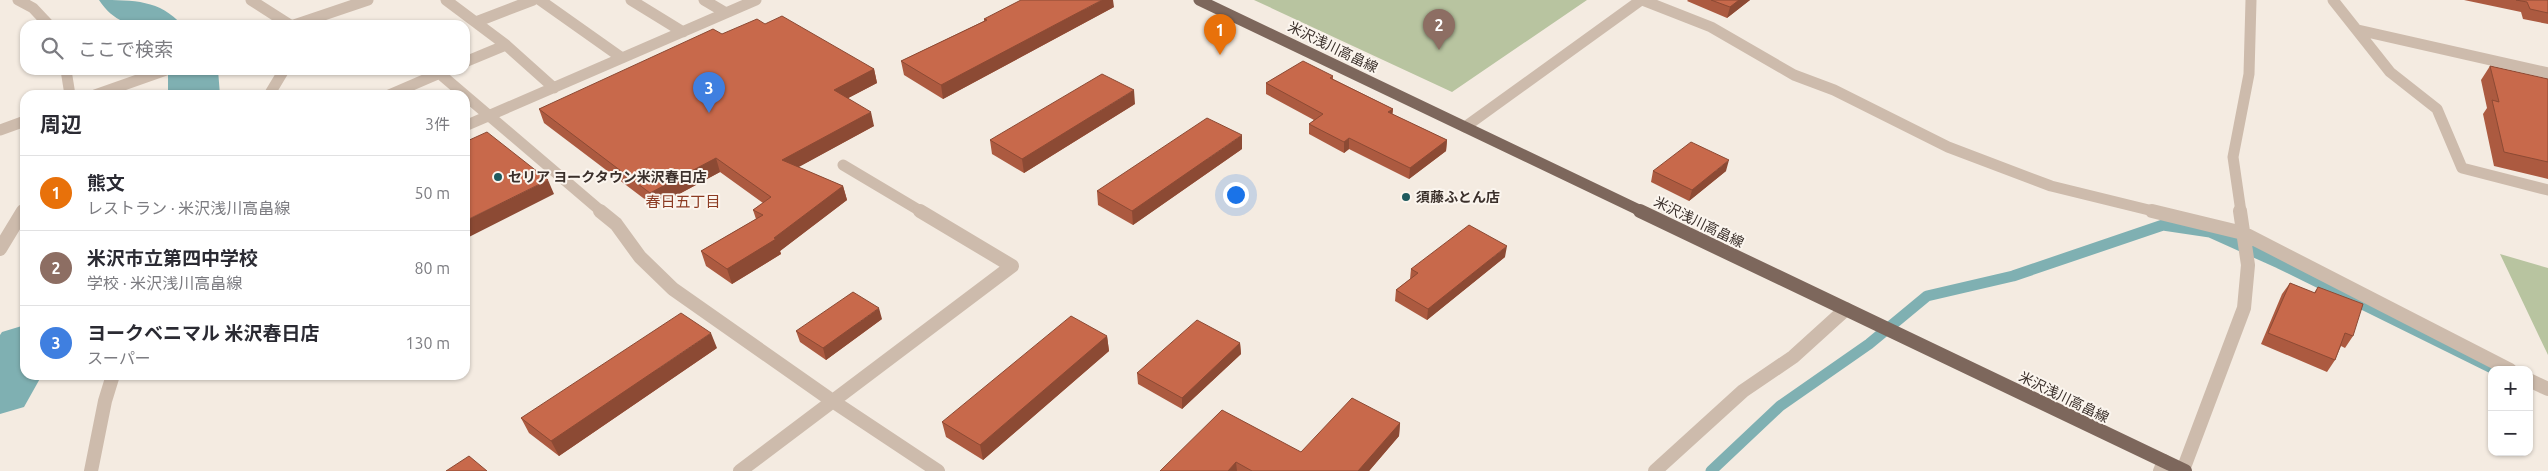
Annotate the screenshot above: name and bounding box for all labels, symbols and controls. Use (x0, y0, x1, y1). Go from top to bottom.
pin: 2 (1423, 9, 1455, 50)
pin: 1 (1204, 14, 1236, 55)
street label: 米沢浅川高畠線 (1285, 18, 1381, 76)
search box (20, 20, 470, 75)
icon: search (38, 34, 66, 62)
text: ここで検索 (78, 38, 173, 60)
pin: 3 (693, 72, 725, 113)
text: 周辺 (40, 112, 82, 136)
text: 3件 (425, 115, 450, 133)
place label: セリア ヨークタウン米沢春日店 (508, 169, 707, 185)
marker: セリア ヨークタウン米沢春日店 (492, 171, 504, 183)
text: 熊文 (87, 172, 125, 194)
your location (1223, 182, 1249, 208)
text: 1 (51, 184, 61, 202)
text: 50 m (414, 184, 450, 202)
place label: 須藤ふとん店 (1416, 189, 1500, 205)
marker: 須藤ふとん店 (1400, 191, 1412, 203)
district label: 春日五丁目 (645, 193, 721, 210)
street label: 米沢浅川高畠線 (1651, 193, 1747, 251)
text: レストラン · 米沢浅川高畠線 (87, 199, 290, 217)
text: 米沢市立第四中学校 (87, 247, 258, 269)
text: 2 (51, 259, 61, 277)
text: 80 m (414, 259, 450, 277)
text: 学校 · 米沢浅川高畠線 (87, 274, 242, 292)
text: ヨークベニマル 米沢春日店 (87, 322, 320, 344)
text: 3 (51, 334, 61, 352)
text: 130 m (405, 334, 450, 352)
text: スーパー (87, 349, 151, 367)
map controls (2488, 366, 2533, 456)
button: + (2488, 366, 2533, 411)
street label: 米沢浅川高畠線 (2016, 368, 2112, 426)
button: − (2488, 411, 2533, 456)

